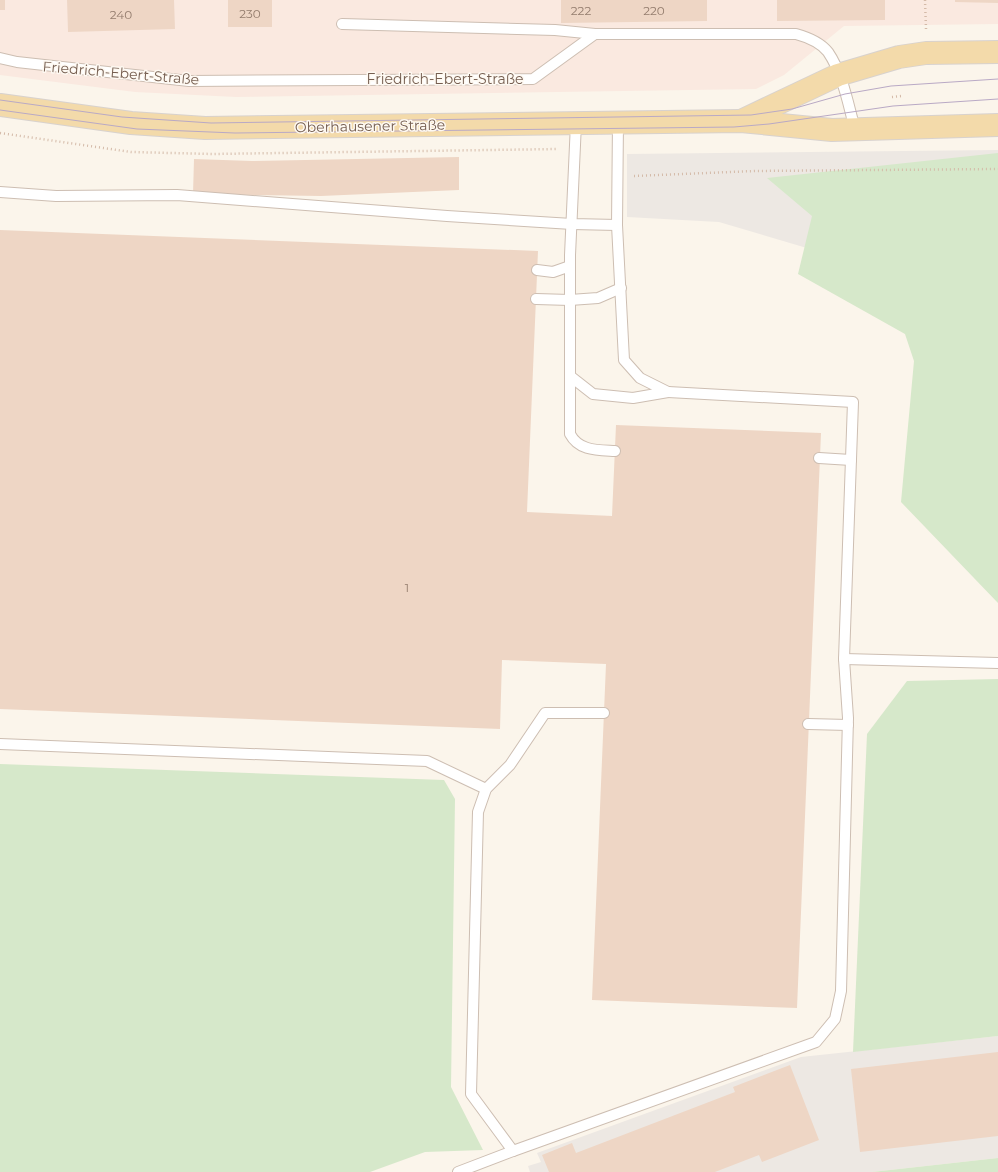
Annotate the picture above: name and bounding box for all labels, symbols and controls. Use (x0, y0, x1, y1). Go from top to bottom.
house number: 222 (571, 3, 591, 18)
house number: 220 (643, 3, 665, 18)
house number: 230 (239, 6, 261, 21)
house number: 240 (110, 7, 132, 22)
street label: Friedrich-Ebert-Straße (42, 57, 200, 89)
street label: Friedrich-Ebert-Straße (367, 70, 524, 88)
street label: Oberhausener Straße (295, 116, 445, 136)
house number: 1 (405, 580, 409, 595)

